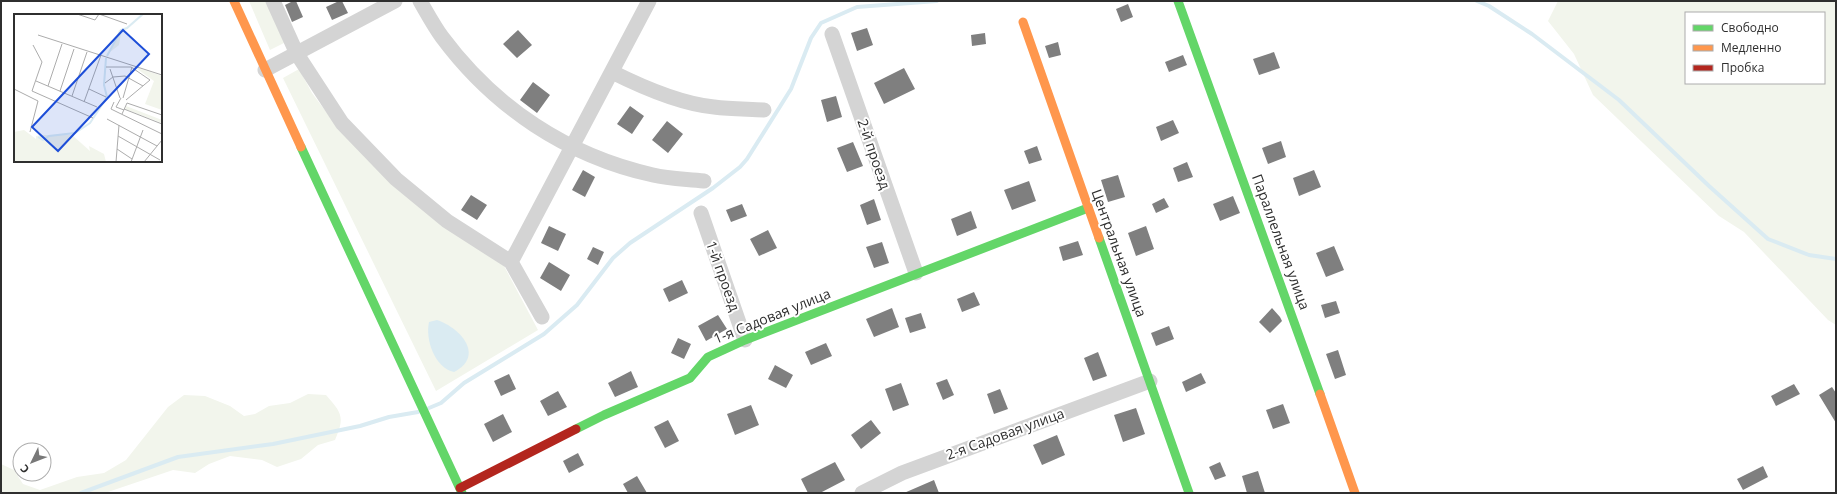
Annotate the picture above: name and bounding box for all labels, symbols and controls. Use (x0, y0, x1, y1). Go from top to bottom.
legend (1685, 12, 1825, 84)
inset map (14, 14, 162, 162)
text: Свободно (1721, 19, 1779, 36)
text: Медленно (1721, 39, 1781, 56)
text: Пробка (1721, 59, 1764, 76)
street label: 2-й проезд (854, 116, 895, 192)
street label: Параллельная улица (1248, 171, 1315, 312)
street label: Центральная улица (1087, 186, 1151, 319)
street label: 1-й проезд (702, 238, 745, 314)
street label: 1-я Садовая улица (710, 283, 833, 348)
street label: 2-я Садовая улица (943, 403, 1067, 464)
north arrow (12, 442, 52, 482)
text: С (16, 461, 32, 477)

